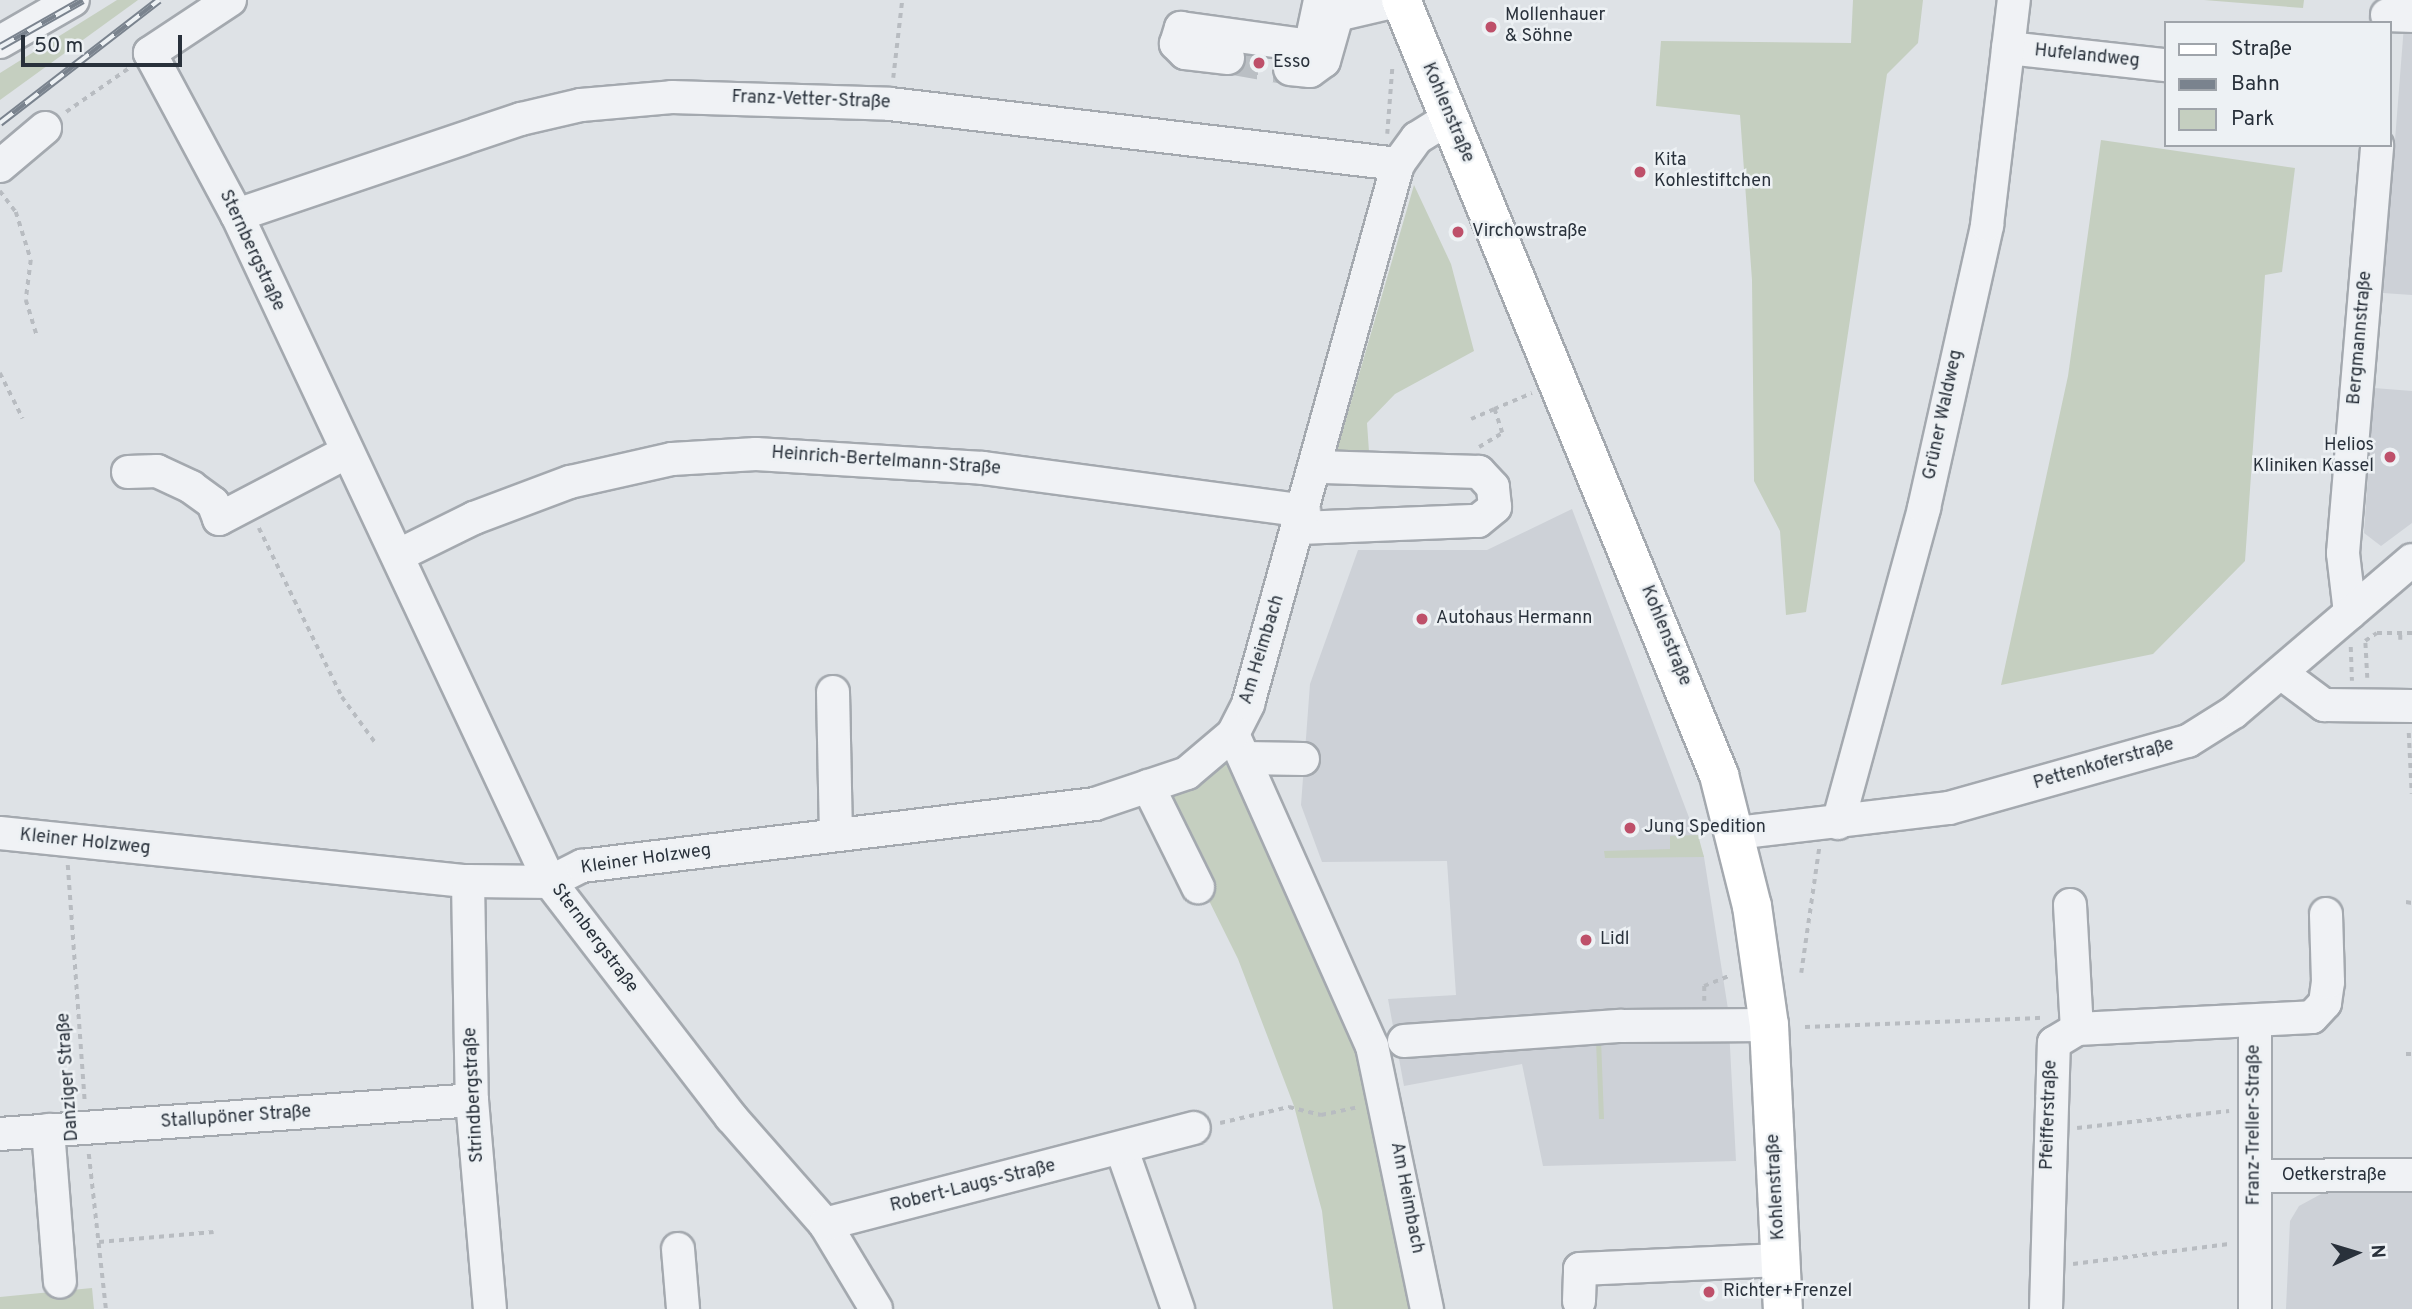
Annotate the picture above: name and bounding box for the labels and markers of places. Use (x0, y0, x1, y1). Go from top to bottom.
place label: Mollenhauer & Söhne (1505, 6, 1606, 48)
marker: Mollenhauer & Söhne (1483, 19, 1499, 35)
place label: Esso (1273, 52, 1310, 74)
marker: Esso (1251, 55, 1267, 71)
place label: Kita Kohlestiftchen (1654, 151, 1771, 194)
marker: Kita Kohlestiftchen (1632, 164, 1648, 180)
place label: Virchowstraße (1472, 221, 1587, 243)
marker: Virchowstraße (1450, 224, 1466, 240)
place label: Helios Kliniken Kassel (2253, 436, 2374, 478)
marker: Helios Kliniken Kassel (2380, 447, 2400, 467)
place label: Autohaus Hermann (1436, 608, 1592, 630)
marker: Autohaus Hermann (1414, 611, 1430, 627)
place label: Jung Spedition (1644, 817, 1766, 839)
marker: Jung Spedition (1622, 820, 1638, 836)
place label: Lidl (1600, 929, 1629, 951)
marker: Lidl (1578, 932, 1594, 948)
place label: Richter+Frenzel (1723, 1281, 1852, 1303)
marker: Richter+Frenzel (1701, 1284, 1717, 1300)

